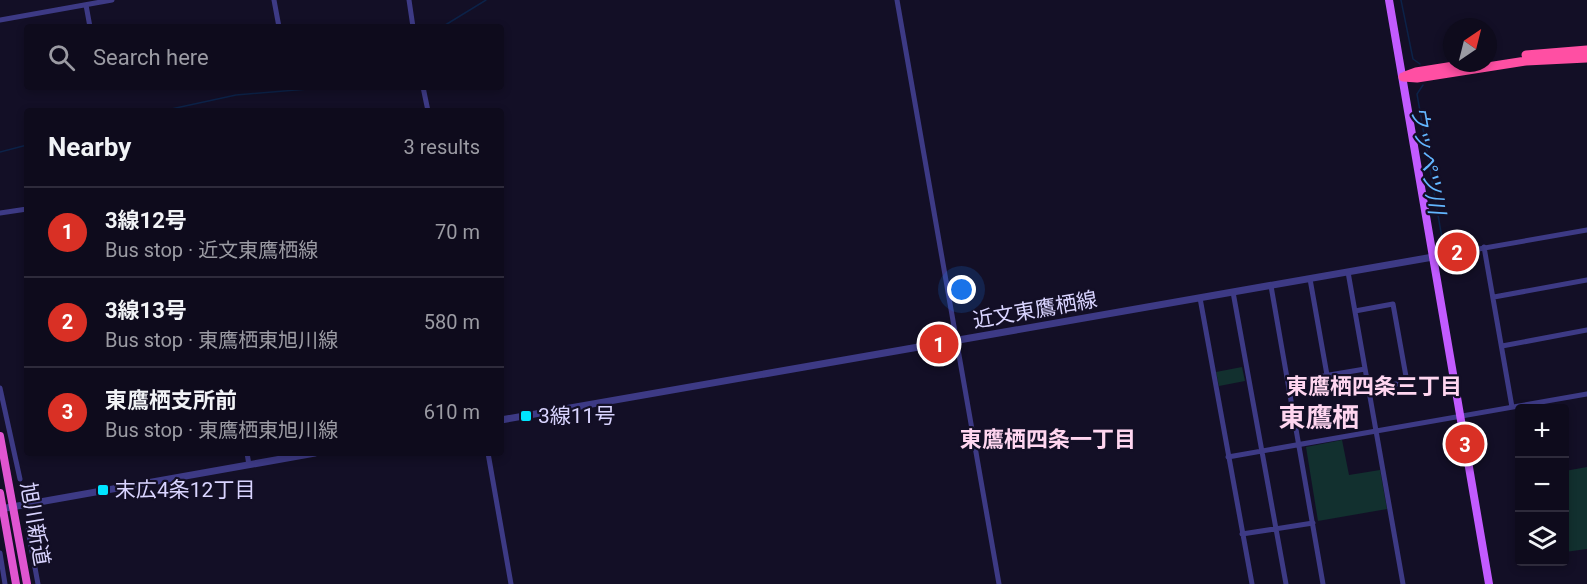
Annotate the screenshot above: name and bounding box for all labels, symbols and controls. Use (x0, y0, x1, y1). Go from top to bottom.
north arrow (1443, 18, 1497, 72)
search box (24, 24, 504, 90)
icon: search (45, 41, 78, 74)
text: Search here (93, 45, 209, 70)
water label: ウッペツ川 (1406, 104, 1450, 218)
text: Nearby (48, 132, 131, 162)
text: 3 results (404, 135, 480, 159)
text: 3線12号 (105, 208, 187, 233)
text: 1 (62, 220, 73, 244)
text: 70 m (435, 220, 480, 244)
pin: 2 (1438, 230, 1476, 274)
text: Bus stop · 近文東鷹栖線 (105, 238, 318, 262)
your location (947, 275, 976, 304)
street label: 近文東鷹栖線 (971, 287, 1099, 333)
text: 3線13号 (105, 298, 187, 323)
text: 2 (62, 310, 73, 334)
text: 580 m (424, 310, 480, 334)
pin: 1 (920, 322, 958, 366)
text: Bus stop · 東鷹栖東旭川線 (105, 328, 338, 352)
district label: 東鷹栖四条三丁目 (1286, 374, 1462, 399)
text: 東鷹栖支所前 (105, 388, 237, 413)
text: 3 (62, 400, 73, 424)
text: 610 m (424, 400, 480, 424)
district label: 東鷹栖 (1279, 402, 1360, 434)
place label: 3線11号 (538, 404, 615, 428)
map controls (1515, 404, 1569, 566)
button: + (1515, 404, 1569, 458)
marker: 3線11号 (519, 409, 533, 423)
text: Bus stop · 東鷹栖東旭川線 (105, 418, 338, 442)
pin: 3 (1446, 422, 1484, 466)
district label: 東鷹栖四条一丁目 (960, 427, 1136, 452)
button: − (1515, 458, 1569, 512)
place label: 末広4条12丁目 (115, 478, 255, 502)
street label: 旭川新道 (16, 481, 54, 567)
marker: 末広4条12丁目 (96, 483, 110, 497)
button: layers (1515, 512, 1569, 566)

